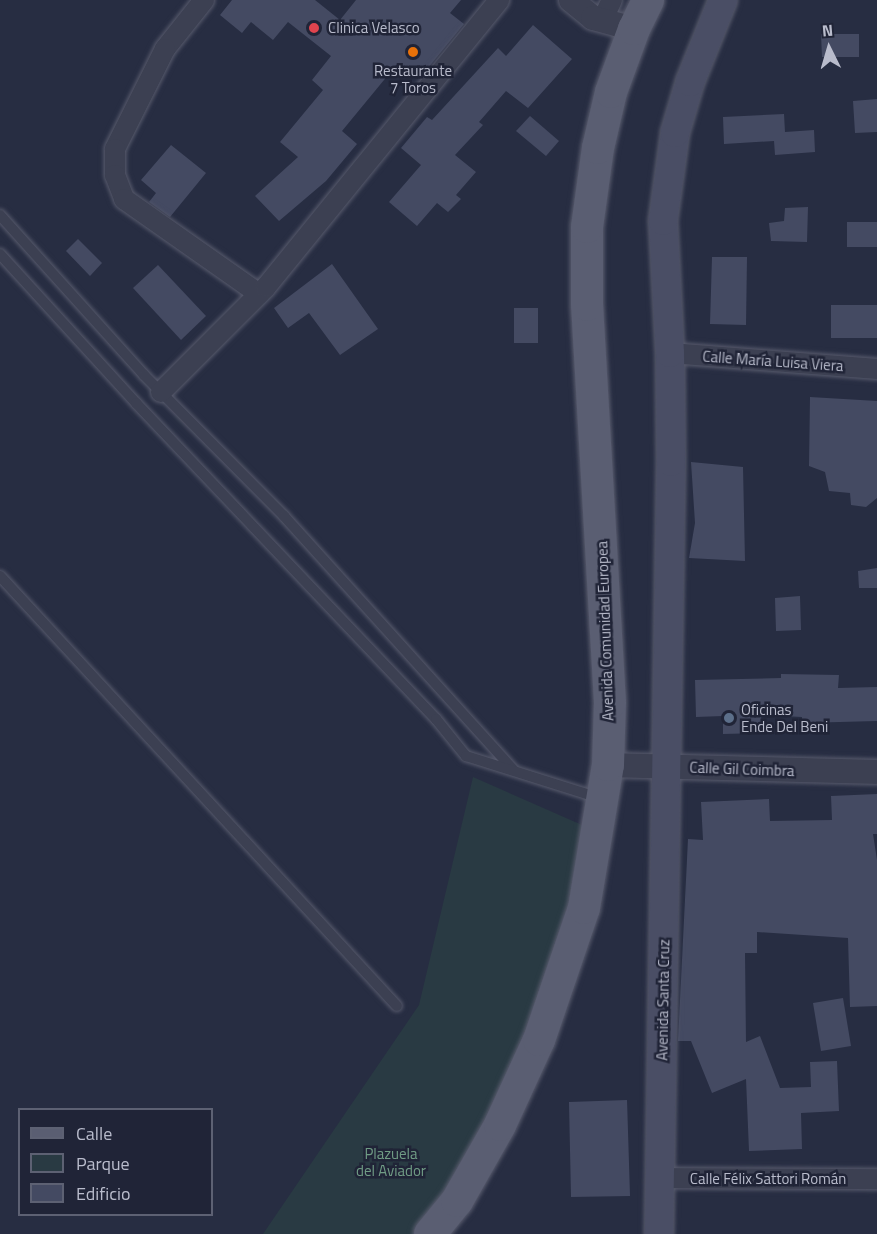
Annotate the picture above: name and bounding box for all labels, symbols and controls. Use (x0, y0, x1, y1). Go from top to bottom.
north arrow (799, 18, 859, 78)
text: N (821, 18, 834, 43)
marker: Clinica Velasco (305, 19, 323, 37)
place label: Clinica Velasco (328, 19, 420, 37)
marker: Restaurante 7 Toros (406, 45, 420, 59)
place label: Restaurante 7 Toros (374, 61, 452, 96)
street label: Calle María Luisa Viera (702, 347, 844, 375)
street label: Avenida Comunidad Europea (593, 541, 617, 721)
place label: Oficinas Ende Del Beni (741, 700, 828, 735)
marker: Oficinas Ende Del Beni (722, 711, 736, 725)
street label: Calle Gil Coimbra (689, 758, 795, 780)
street label: Avenida Santa Cruz (653, 939, 673, 1061)
legend (18, 1108, 213, 1216)
text: Calle (76, 1120, 112, 1147)
park label: Plazuela del Aviador (356, 1144, 426, 1179)
text: Parque (76, 1150, 130, 1177)
street label: Calle Félix Sattori Román (690, 1170, 846, 1188)
text: Edificio (76, 1180, 130, 1207)

